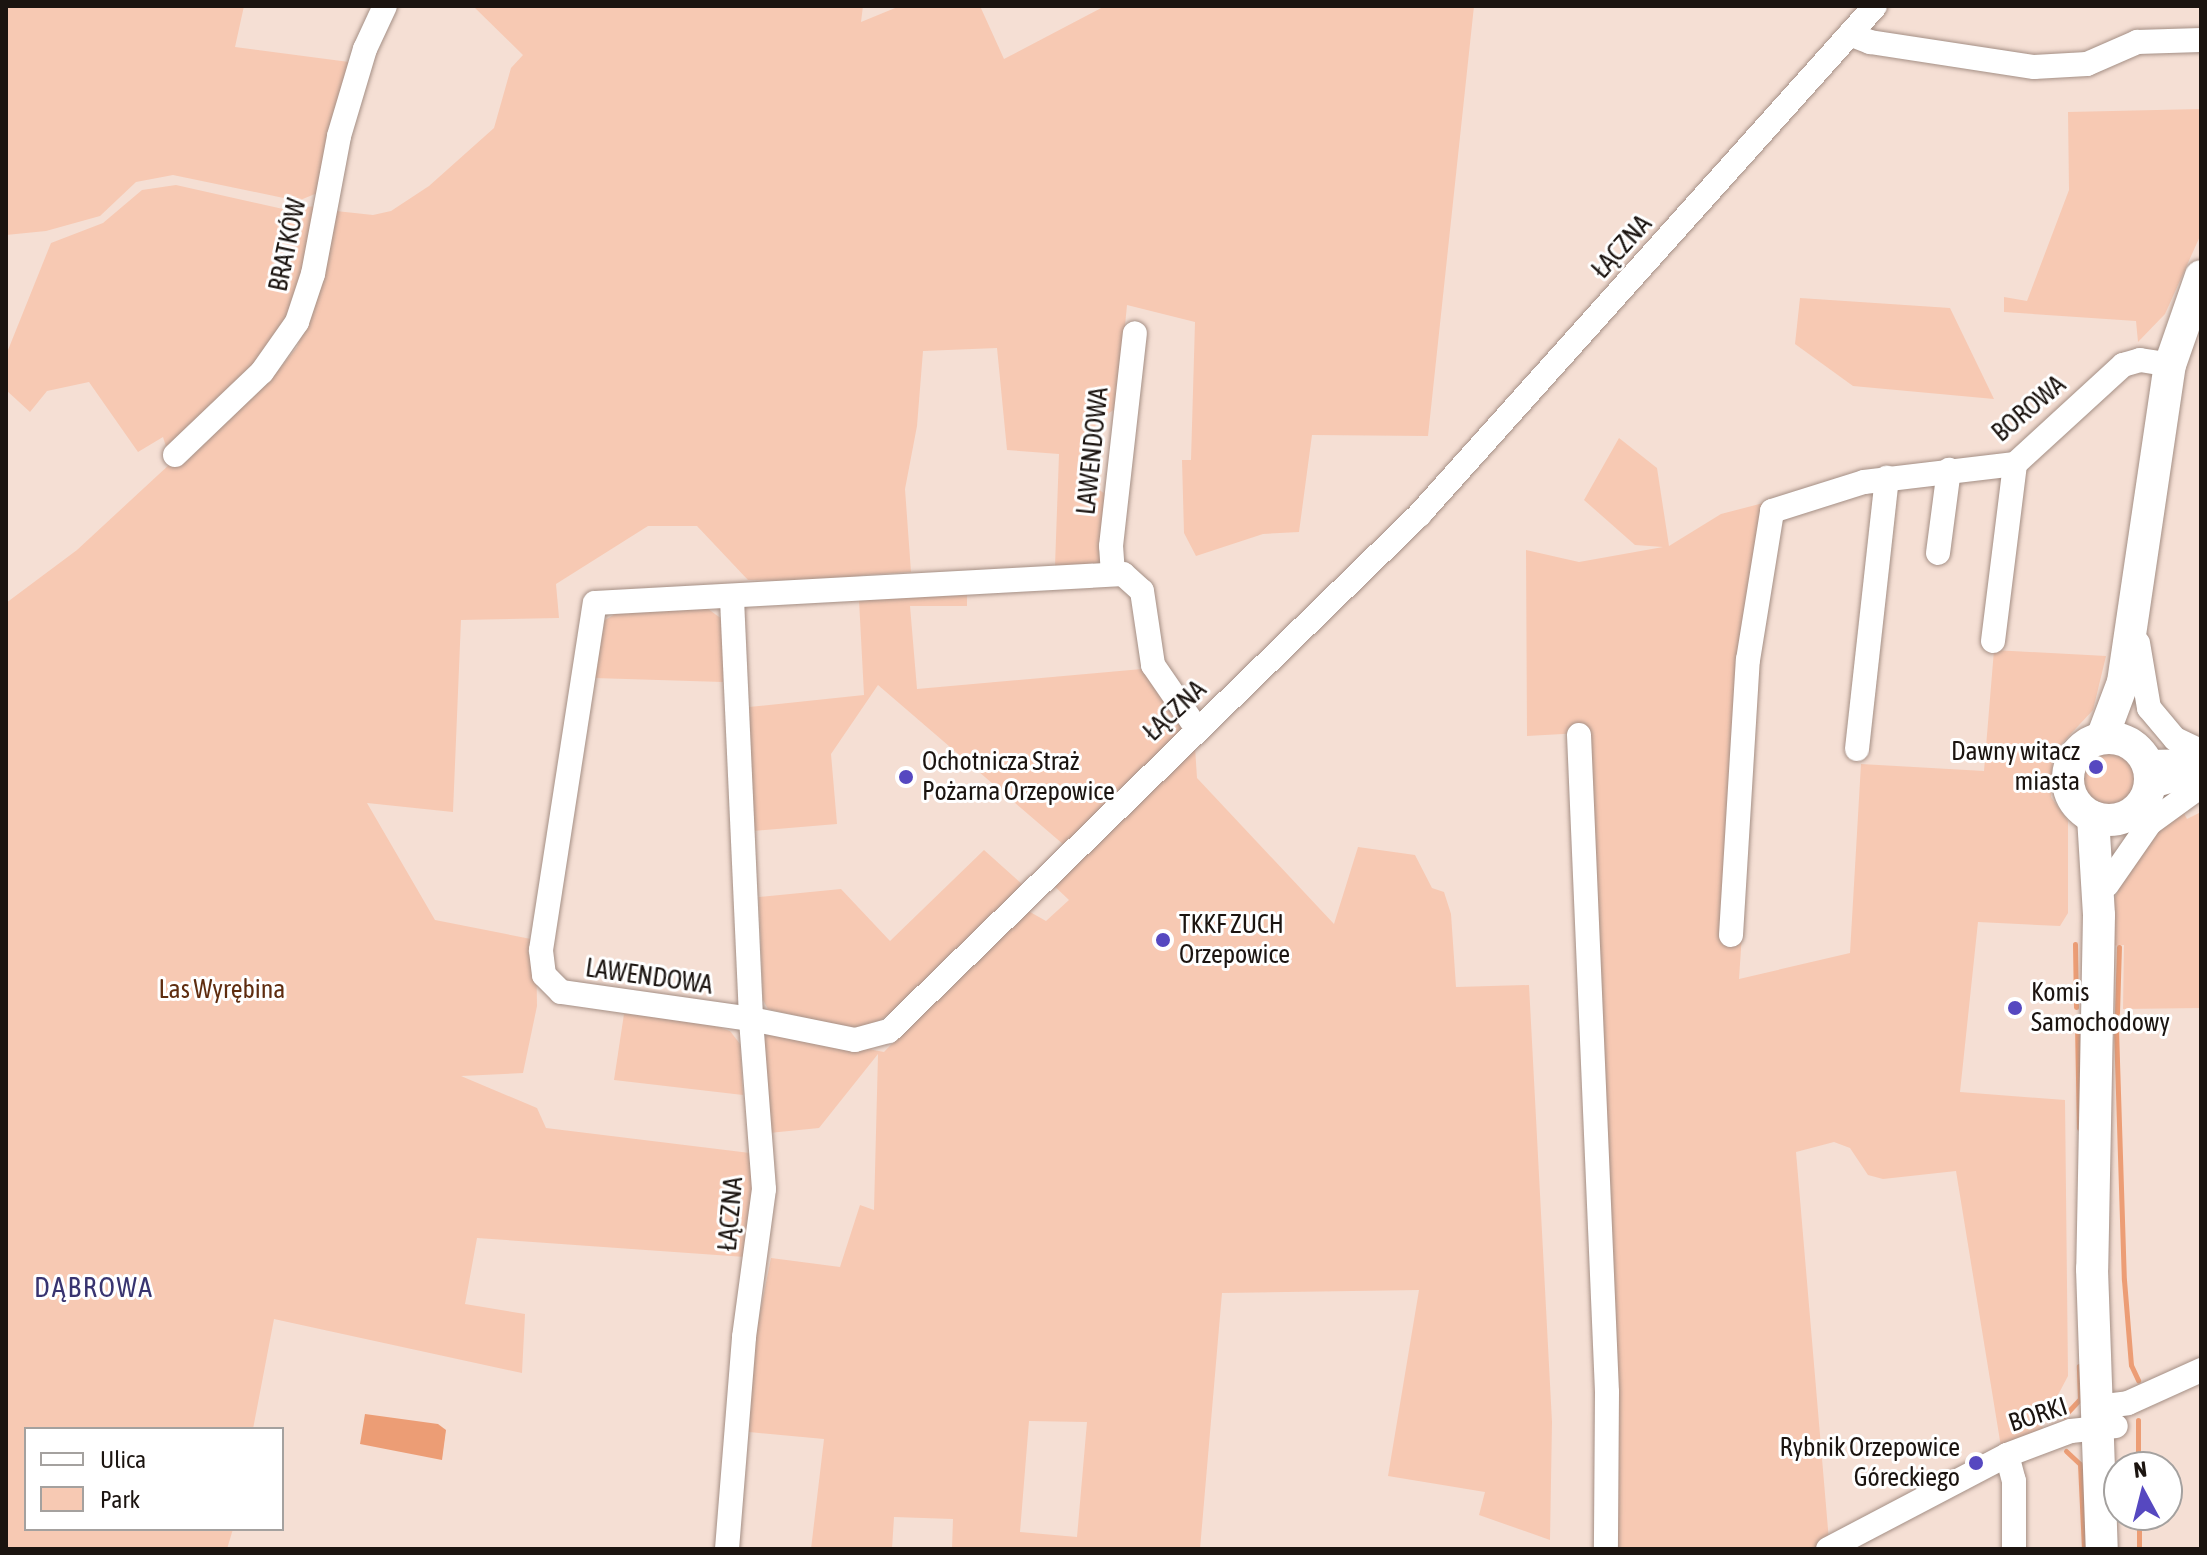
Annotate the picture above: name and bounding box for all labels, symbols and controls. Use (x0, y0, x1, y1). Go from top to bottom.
street label: BRATKÓW (263, 196, 313, 294)
street label: ŁĄCZNA (1586, 209, 1658, 285)
street label: BOROWA (1986, 369, 2072, 449)
street label: LAWENDOWA (1071, 386, 1115, 516)
street label: ŁĄCZNA (1137, 674, 1213, 748)
place label: Dawny witacz miasta (1951, 736, 2080, 798)
place label: Ochotnicza Straż Pożarna Orzepowice (922, 746, 1115, 808)
marker: Dawny witacz miasta (2087, 758, 2105, 776)
marker: Ochotnicza Straż Pożarna Orzepowice (897, 768, 915, 786)
place label: TKKF ZUCH Orzepowice (1179, 909, 1290, 970)
marker: TKKF ZUCH Orzepowice (1154, 931, 1172, 949)
street label: LAWENDOWA (583, 953, 715, 1001)
park label: Las Wyrębina (159, 974, 285, 1006)
place label: Komis Samochodowy (2031, 977, 2170, 1038)
marker: Komis Samochodowy (2006, 999, 2024, 1017)
street label: ŁĄCZNA (712, 1176, 750, 1252)
district label: DĄBROWA (34, 1270, 154, 1304)
street label: BORKI (2005, 1391, 2071, 1439)
legend (24, 1427, 284, 1531)
place label: Rybnik Orzepowice Góreckiego (1779, 1432, 1960, 1494)
text: Ulica (100, 1446, 146, 1473)
north arrow (2103, 1451, 2183, 1531)
marker: Rybnik Orzepowice Góreckiego (1967, 1454, 1985, 1472)
text: N (2132, 1455, 2148, 1483)
text: Park (100, 1486, 140, 1513)

